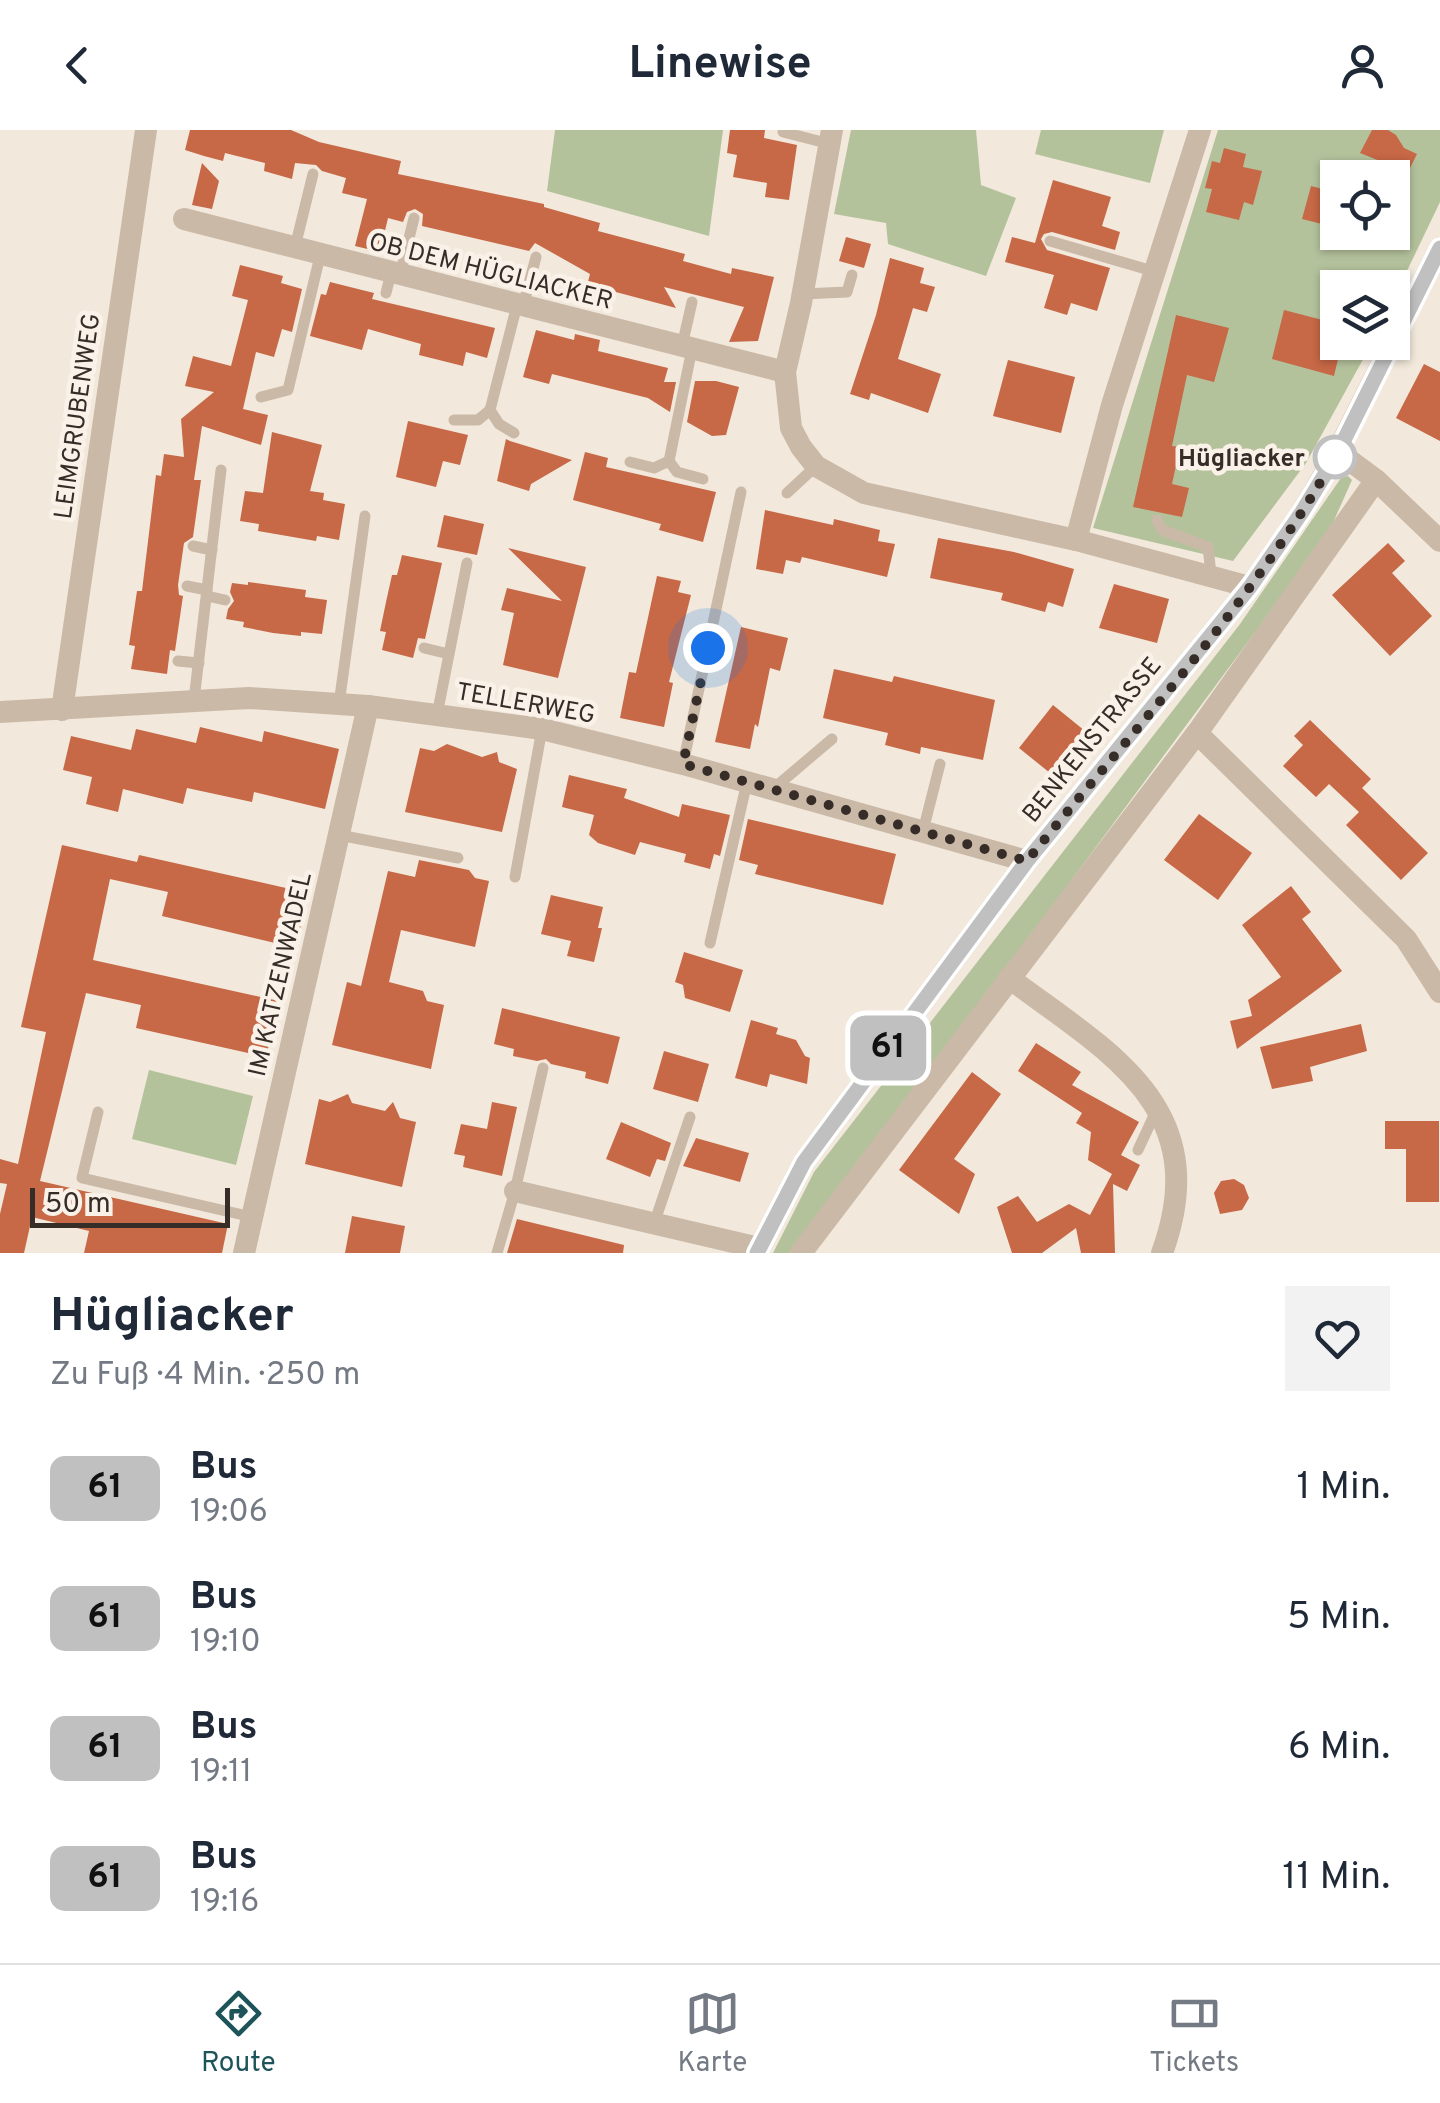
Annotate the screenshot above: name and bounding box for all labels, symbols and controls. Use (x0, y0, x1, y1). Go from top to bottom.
text: Linewise (628, 37, 812, 94)
icon: back (50, 38, 105, 93)
icon: person (1335, 38, 1390, 93)
map controls (1320, 160, 1410, 360)
button: locate (1320, 160, 1410, 250)
street label: OB DEM HÜGLIACKER (365, 226, 616, 319)
button: layers (1320, 270, 1410, 360)
street label: LEIMGRUBENWEG (49, 312, 109, 521)
marker: Hügliacker (1314, 436, 1356, 478)
place label: Hügliacker (1178, 444, 1306, 476)
your location (683, 623, 733, 673)
street label: BENKENSTRASSE (1017, 652, 1170, 830)
street label: TELLERWEG (453, 677, 598, 733)
street label: IM KATZENWADEL (243, 869, 321, 1080)
line badge: 61 (843, 1016, 933, 1080)
text: 61 (870, 1026, 906, 1070)
scale bar (30, 1183, 230, 1228)
text: 50 m (45, 1187, 111, 1223)
button: heart (1285, 1286, 1390, 1391)
text: Hügliacker (50, 1288, 294, 1348)
text: Zu Fuß · 4 Min. · 250 m (50, 1356, 360, 1396)
text: Bus (190, 1444, 257, 1493)
text: 1 Min. (1296, 1464, 1390, 1513)
text: 61 (87, 1466, 123, 1510)
text: 19:06 (190, 1493, 268, 1533)
text: Bus (190, 1574, 257, 1623)
text: 5 Min. (1287, 1594, 1390, 1643)
text: 61 (87, 1596, 123, 1640)
text: 19:10 (190, 1623, 261, 1663)
text: Bus (190, 1704, 257, 1753)
text: 6 Min. (1288, 1724, 1390, 1773)
text: 61 (87, 1726, 123, 1770)
text: 19:11 (190, 1753, 252, 1793)
text: Bus (190, 1834, 257, 1883)
text: 11 Min. (1282, 1854, 1390, 1903)
text: 61 (87, 1856, 123, 1900)
text: 19:16 (190, 1883, 259, 1923)
tab: Route (201, 1986, 276, 2082)
tab: Karte (678, 1986, 747, 2082)
tab: Tickets (1149, 1986, 1239, 2082)

